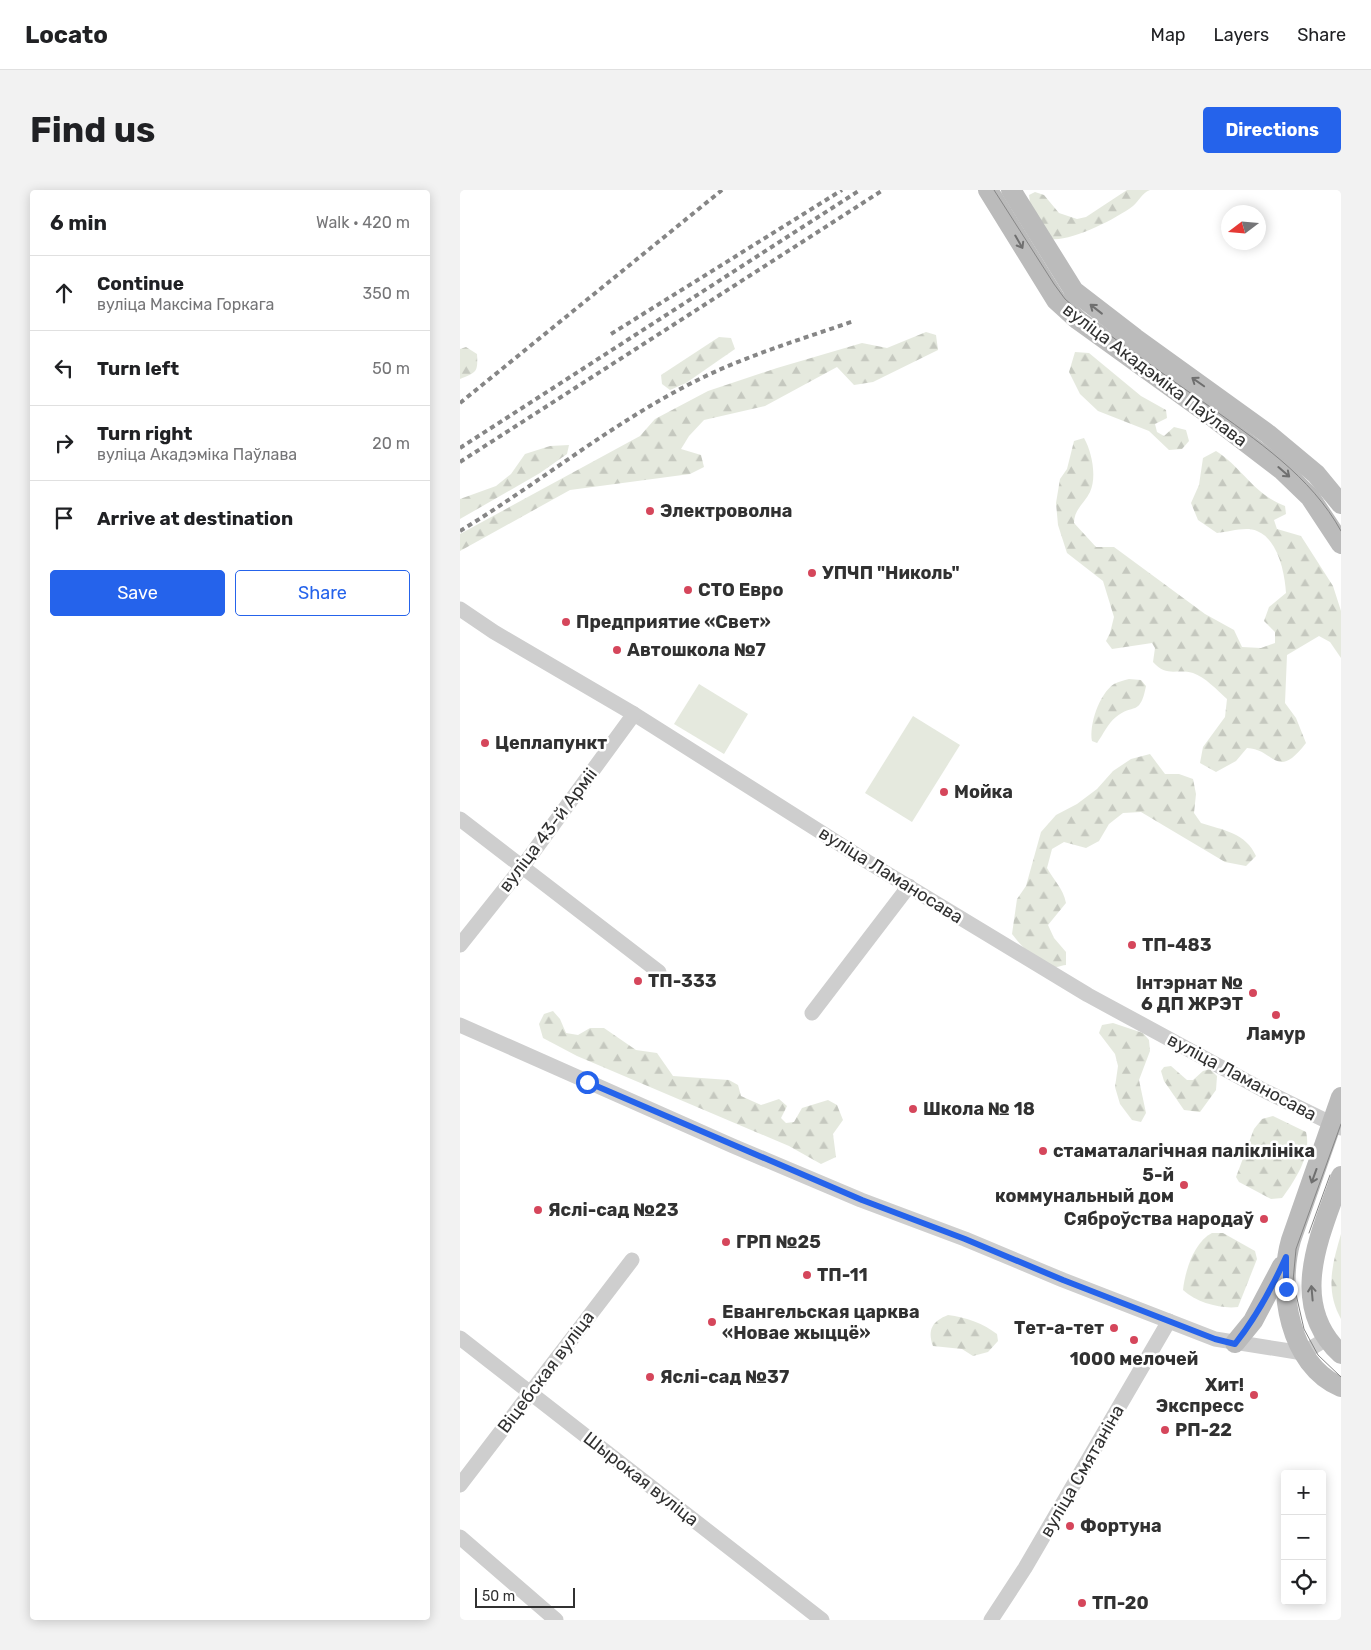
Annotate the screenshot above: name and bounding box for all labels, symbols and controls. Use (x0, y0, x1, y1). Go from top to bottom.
text: Locato (25, 21, 108, 49)
text: Map (1151, 24, 1186, 46)
text: Layers (1214, 24, 1269, 46)
text: Share (1297, 24, 1346, 46)
button: Directions (1203, 107, 1341, 153)
text: Find us (30, 109, 155, 151)
north arrow (1221, 205, 1266, 250)
text: 6 min (50, 210, 107, 235)
text: Walk · 420 m (316, 213, 410, 232)
one-way arrow (1015, 234, 1025, 249)
text: Continue (97, 272, 184, 295)
icon: ahead (50, 279, 78, 307)
text: 350 m (363, 284, 410, 303)
text: вуліца Максіма Горкага (97, 295, 274, 314)
street label: вуліца Акадэміка Паўлава (1058, 298, 1252, 452)
one-way arrow (1089, 304, 1103, 314)
icon: left (50, 354, 78, 382)
text: Turn left (97, 357, 179, 380)
text: 50 m (372, 359, 410, 378)
one-way arrow (1191, 377, 1205, 387)
text: Turn right (97, 422, 192, 445)
icon: right (50, 429, 78, 457)
text: 20 m (372, 434, 410, 453)
text: вуліца Акадэміка Паўлава (97, 445, 297, 464)
one-way arrow (1277, 466, 1290, 478)
place label: Электроволна (660, 500, 792, 522)
icon: arrive (50, 504, 78, 532)
marker: Электроволна (644, 505, 656, 517)
text: Arrive at destination (97, 507, 293, 530)
place label: УПЧП "Николь" (822, 562, 960, 584)
marker: УПЧП "Николь" (806, 567, 818, 579)
button: Save (50, 570, 225, 616)
button: Share (235, 570, 410, 616)
place label: СТО Евро (698, 579, 783, 601)
marker: СТО Евро (682, 584, 694, 596)
place label: Предприятие «Свет» (576, 611, 771, 633)
marker: Предприятие «Свет» (560, 616, 572, 628)
place label: Автошкола №7 (627, 639, 766, 661)
marker: Автошкола №7 (611, 644, 623, 656)
place label: Цеплапункт (495, 732, 607, 754)
marker: Цеплапункт (479, 737, 491, 749)
street label: вуліца 43-й Арміі (494, 764, 602, 896)
place label: Мойка (954, 781, 1013, 803)
marker: Мойка (938, 786, 950, 798)
street label: вуліца Ламаносава (815, 822, 967, 928)
place label: ТП-483 (1142, 934, 1212, 956)
marker: ТП-483 (1126, 939, 1138, 951)
place label: ТП-333 (648, 970, 717, 992)
place label: Інтэрнат № 6 ДП ЖРЭТ (1136, 972, 1243, 1015)
marker: ТП-333 (632, 975, 644, 987)
marker: Інтэрнат № 6 ДП ЖРЭТ (1247, 987, 1259, 999)
marker: Ламур (1270, 1009, 1282, 1021)
place label: Ламур (1246, 1023, 1306, 1045)
street label: вуліца Ламаносава (1164, 1028, 1320, 1126)
route start (576, 1071, 599, 1094)
place label: Школа № 18 (923, 1098, 1035, 1120)
marker: Школа № 18 (907, 1103, 919, 1115)
place label: стаматалагічная паліклініка (1053, 1140, 1315, 1162)
marker: стаматалагічная паліклініка (1037, 1145, 1049, 1157)
place label: 5-й коммунальный дом (995, 1164, 1174, 1207)
one-way arrow (1309, 1168, 1318, 1184)
marker: 5-й коммунальный дом (1178, 1179, 1190, 1191)
place label: Яслі-сад №23 (548, 1199, 679, 1221)
marker: Яслі-сад №23 (532, 1204, 544, 1216)
place label: Сяброўства народаў (1064, 1208, 1254, 1230)
marker: Сяброўства народаў (1258, 1213, 1270, 1225)
place label: ГРП №25 (736, 1231, 821, 1253)
marker: ГРП №25 (720, 1236, 732, 1248)
place label: ТП-11 (817, 1264, 868, 1286)
marker: ТП-11 (801, 1269, 813, 1281)
route end (1275, 1278, 1298, 1301)
one-way arrow (1307, 1285, 1316, 1301)
place label: Евангельская царква «Новае жыццё» (722, 1301, 920, 1344)
street label: Віцебская вуліца (493, 1307, 599, 1437)
marker: Евангельская царква «Новае жыццё» (706, 1316, 718, 1328)
place label: Тет-а-тет (1014, 1317, 1104, 1339)
marker: Тет-а-тет (1108, 1322, 1120, 1334)
marker: 1000 мелочей (1128, 1334, 1140, 1346)
place label: 1000 мелочей (1070, 1348, 1198, 1370)
place label: Яслі-сад №37 (660, 1366, 789, 1388)
marker: Яслі-сад №37 (644, 1371, 656, 1383)
place label: Хит! Экспресс (1156, 1374, 1244, 1417)
marker: Хит! Экспресс (1248, 1389, 1260, 1401)
street label: вуліца Смятаніна (1035, 1401, 1129, 1541)
place label: РП-22 (1175, 1419, 1232, 1441)
marker: РП-22 (1159, 1424, 1171, 1436)
street label: Шырокая вуліца (579, 1427, 703, 1531)
map controls (1281, 1470, 1326, 1605)
button: + (1281, 1470, 1326, 1515)
place label: Фортуна (1080, 1515, 1162, 1537)
button: − (1281, 1515, 1326, 1560)
marker: Фортуна (1064, 1520, 1076, 1532)
button: locate (1281, 1560, 1326, 1605)
scale bar (475, 1585, 575, 1608)
text: 50 m (482, 1588, 515, 1605)
place label: ТП-20 (1092, 1592, 1149, 1614)
marker: ТП-20 (1076, 1597, 1088, 1609)

